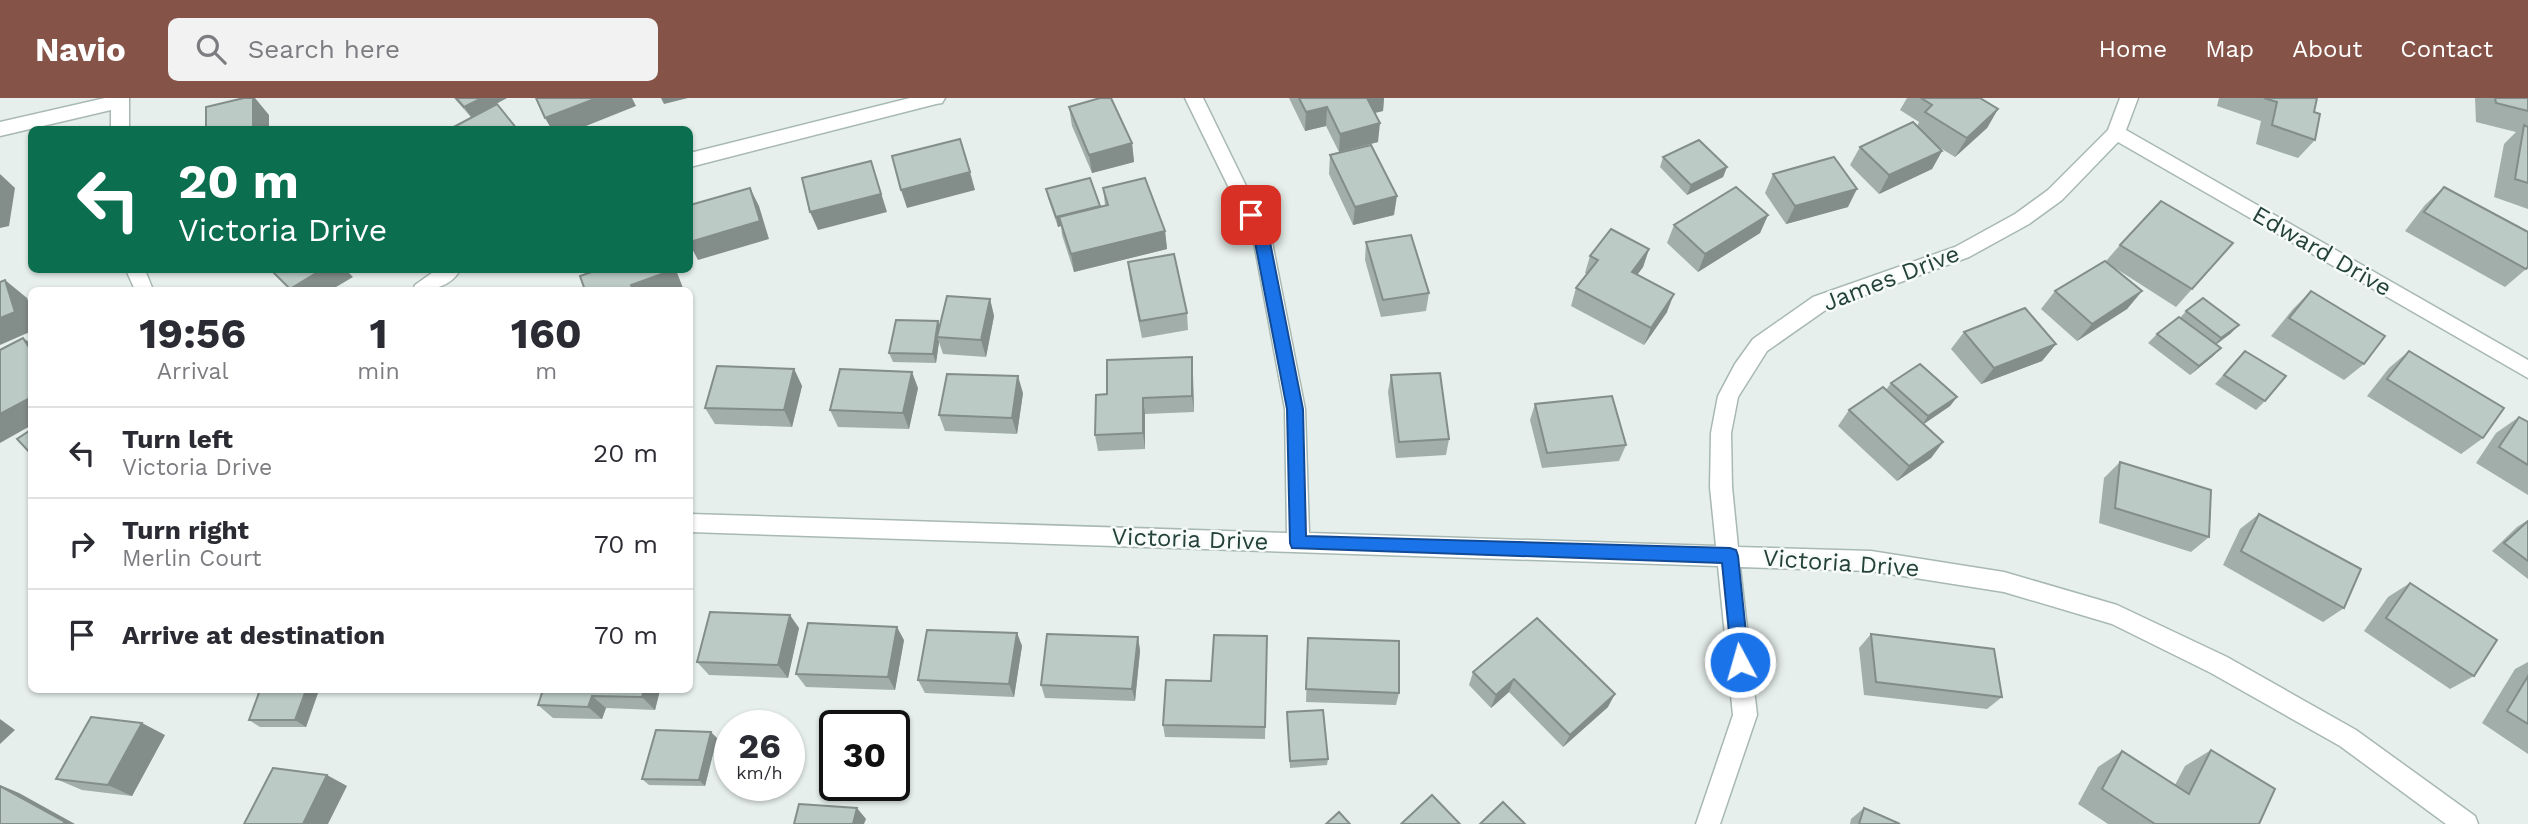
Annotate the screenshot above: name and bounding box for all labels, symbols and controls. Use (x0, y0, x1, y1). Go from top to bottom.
search box (168, 18, 658, 81)
text: Navio (35, 30, 126, 69)
icon: search (192, 30, 230, 68)
text: Search here (248, 34, 400, 64)
text: Home (2099, 35, 2167, 63)
text: Map (2205, 35, 2254, 63)
text: About (2292, 35, 2362, 63)
text: Contact (2400, 35, 2493, 63)
text: 20 m (178, 152, 299, 210)
icon: left (63, 154, 154, 245)
pin (1221, 185, 1281, 245)
icon: arrive (1232, 196, 1270, 234)
street label: Edward Drive (2248, 200, 2396, 302)
text: Victoria Drive (178, 211, 387, 249)
street label: James Drive (1819, 239, 1963, 317)
text: 19:56 (139, 309, 246, 358)
text: 1 (369, 309, 388, 358)
text: 160 (511, 309, 582, 358)
text: Arrival (157, 358, 229, 385)
text: min (357, 358, 400, 385)
text: m (535, 358, 557, 385)
text: Turn left (122, 424, 233, 454)
icon: left (63, 434, 101, 472)
text: 20 m (593, 438, 658, 468)
text: Victoria Drive (122, 454, 272, 481)
text: Turn right (122, 515, 249, 545)
street label: Victoria Drive (1111, 522, 1269, 556)
icon: right (63, 525, 101, 563)
text: 70 m (594, 529, 658, 559)
street label: Victoria Drive (1762, 544, 1920, 582)
text: Merlin Court (122, 545, 261, 572)
icon: arrive (63, 616, 101, 654)
text: Arrive at destination (122, 620, 385, 650)
text: 70 m (594, 620, 658, 650)
position arrow (1703, 625, 1777, 699)
speed limit sign: 30 (819, 710, 910, 801)
text: 26 (738, 725, 781, 767)
text: km/h (736, 762, 783, 783)

